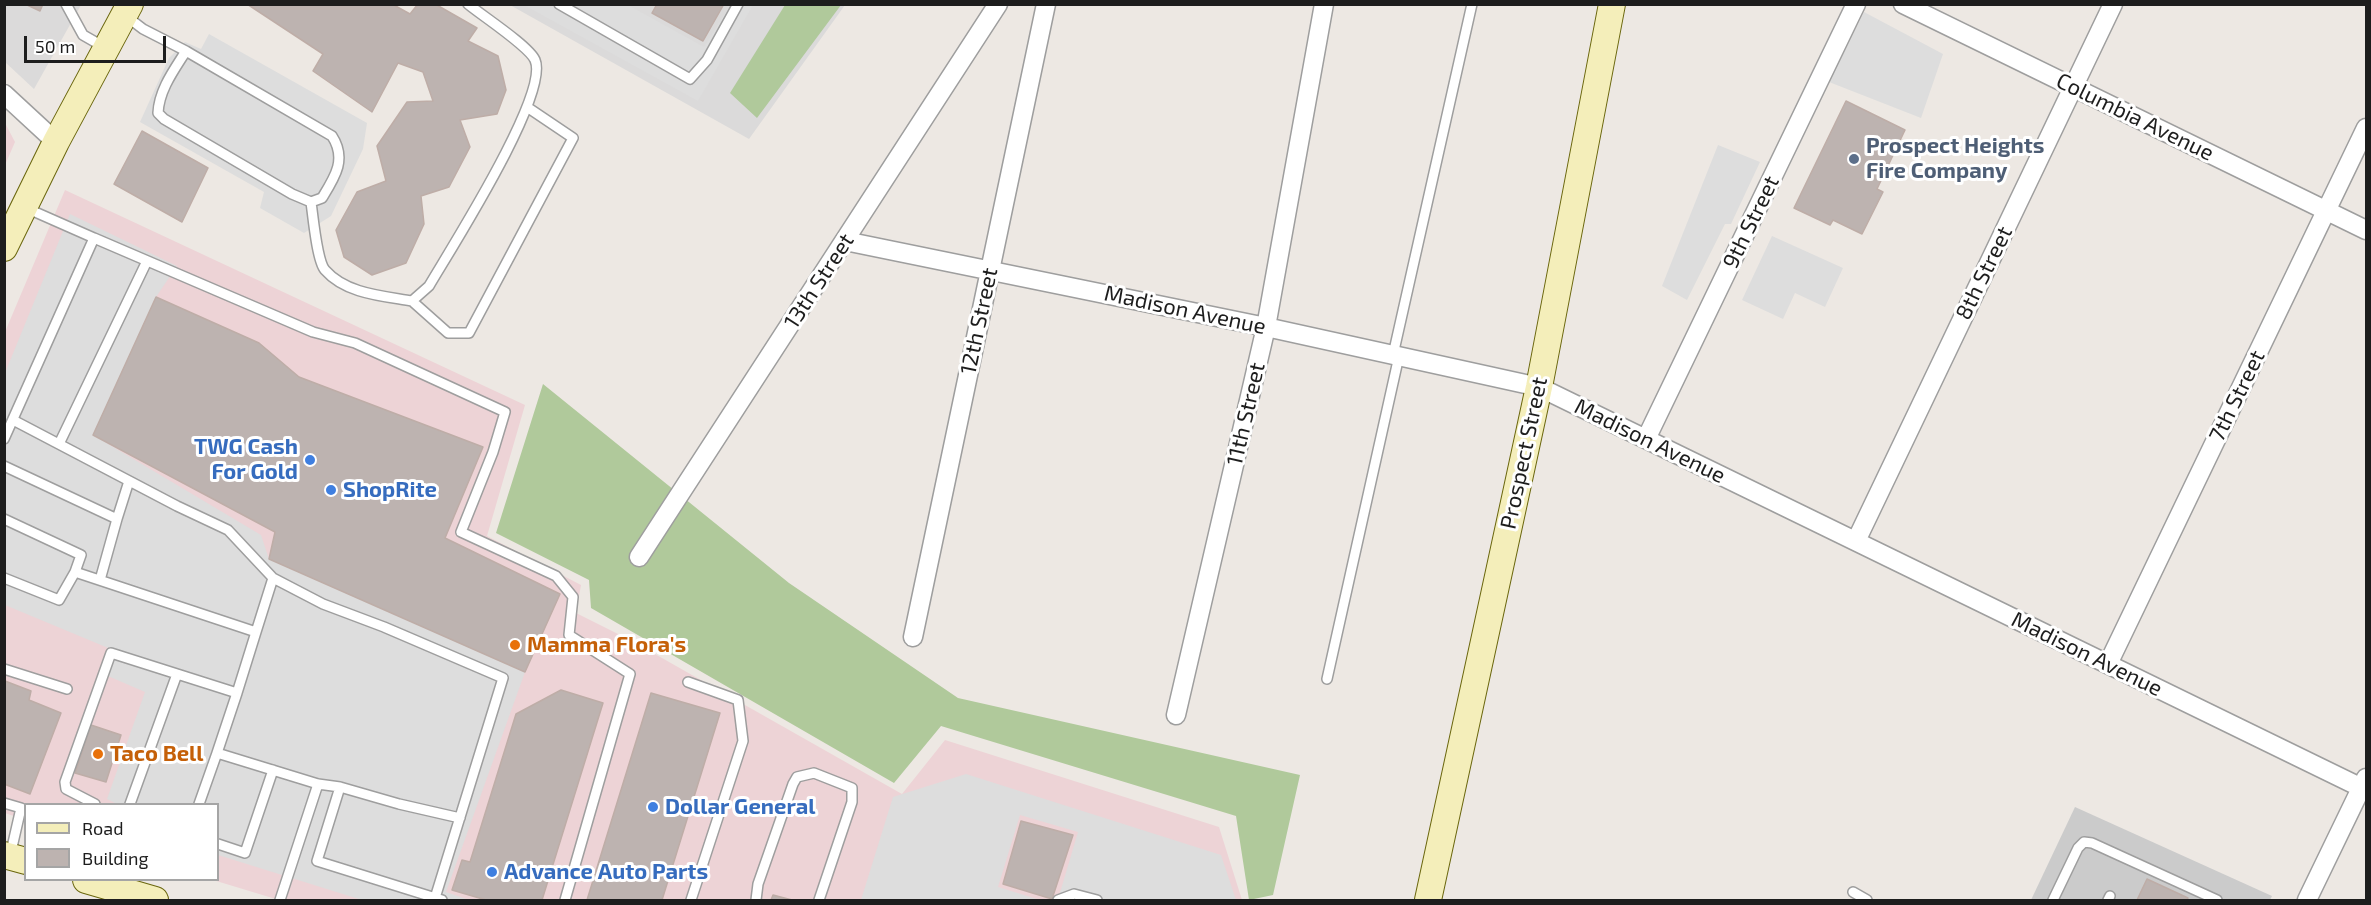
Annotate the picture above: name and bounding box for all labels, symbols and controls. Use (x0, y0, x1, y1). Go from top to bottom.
scale bar (27, 24, 170, 62)
text: 50 m (35, 35, 75, 57)
street label: Columbia Avenue (2052, 67, 2218, 167)
place label: Prospect Heights Fire Company (1866, 133, 2044, 184)
marker: Prospect Heights Fire Company (1847, 152, 1861, 166)
street label: 9th Street (1717, 171, 1785, 273)
street label: 8th Street (1950, 222, 2018, 324)
street label: 13th Street (778, 228, 860, 334)
street label: 12th Street (955, 265, 1003, 377)
street label: Madison Avenue (1102, 280, 1268, 340)
street label: 7th Street (2204, 346, 2270, 446)
street label: 11th Street (1221, 360, 1271, 468)
street label: Prospect Street (1495, 374, 1553, 532)
street label: Madison Avenue (1570, 393, 1730, 489)
place label: TWG Cash For Gold (194, 434, 298, 486)
marker: TWG Cash For Gold (303, 453, 317, 467)
place label: ShopRite (343, 477, 437, 503)
marker: ShopRite (324, 483, 338, 497)
street label: Madison Avenue (2007, 606, 2167, 702)
place label: Mamma Flora's (527, 632, 686, 658)
marker: Mamma Flora's (508, 638, 522, 652)
place label: Taco Bell (110, 741, 204, 767)
marker: Taco Bell (91, 747, 105, 761)
place label: Dollar General (665, 794, 816, 820)
marker: Dollar General (646, 800, 660, 814)
legend (24, 803, 219, 881)
text: Road (82, 817, 123, 839)
text: Building (82, 847, 149, 869)
place label: Advance Auto Parts (504, 859, 708, 885)
marker: Advance Auto Parts (485, 865, 499, 879)

